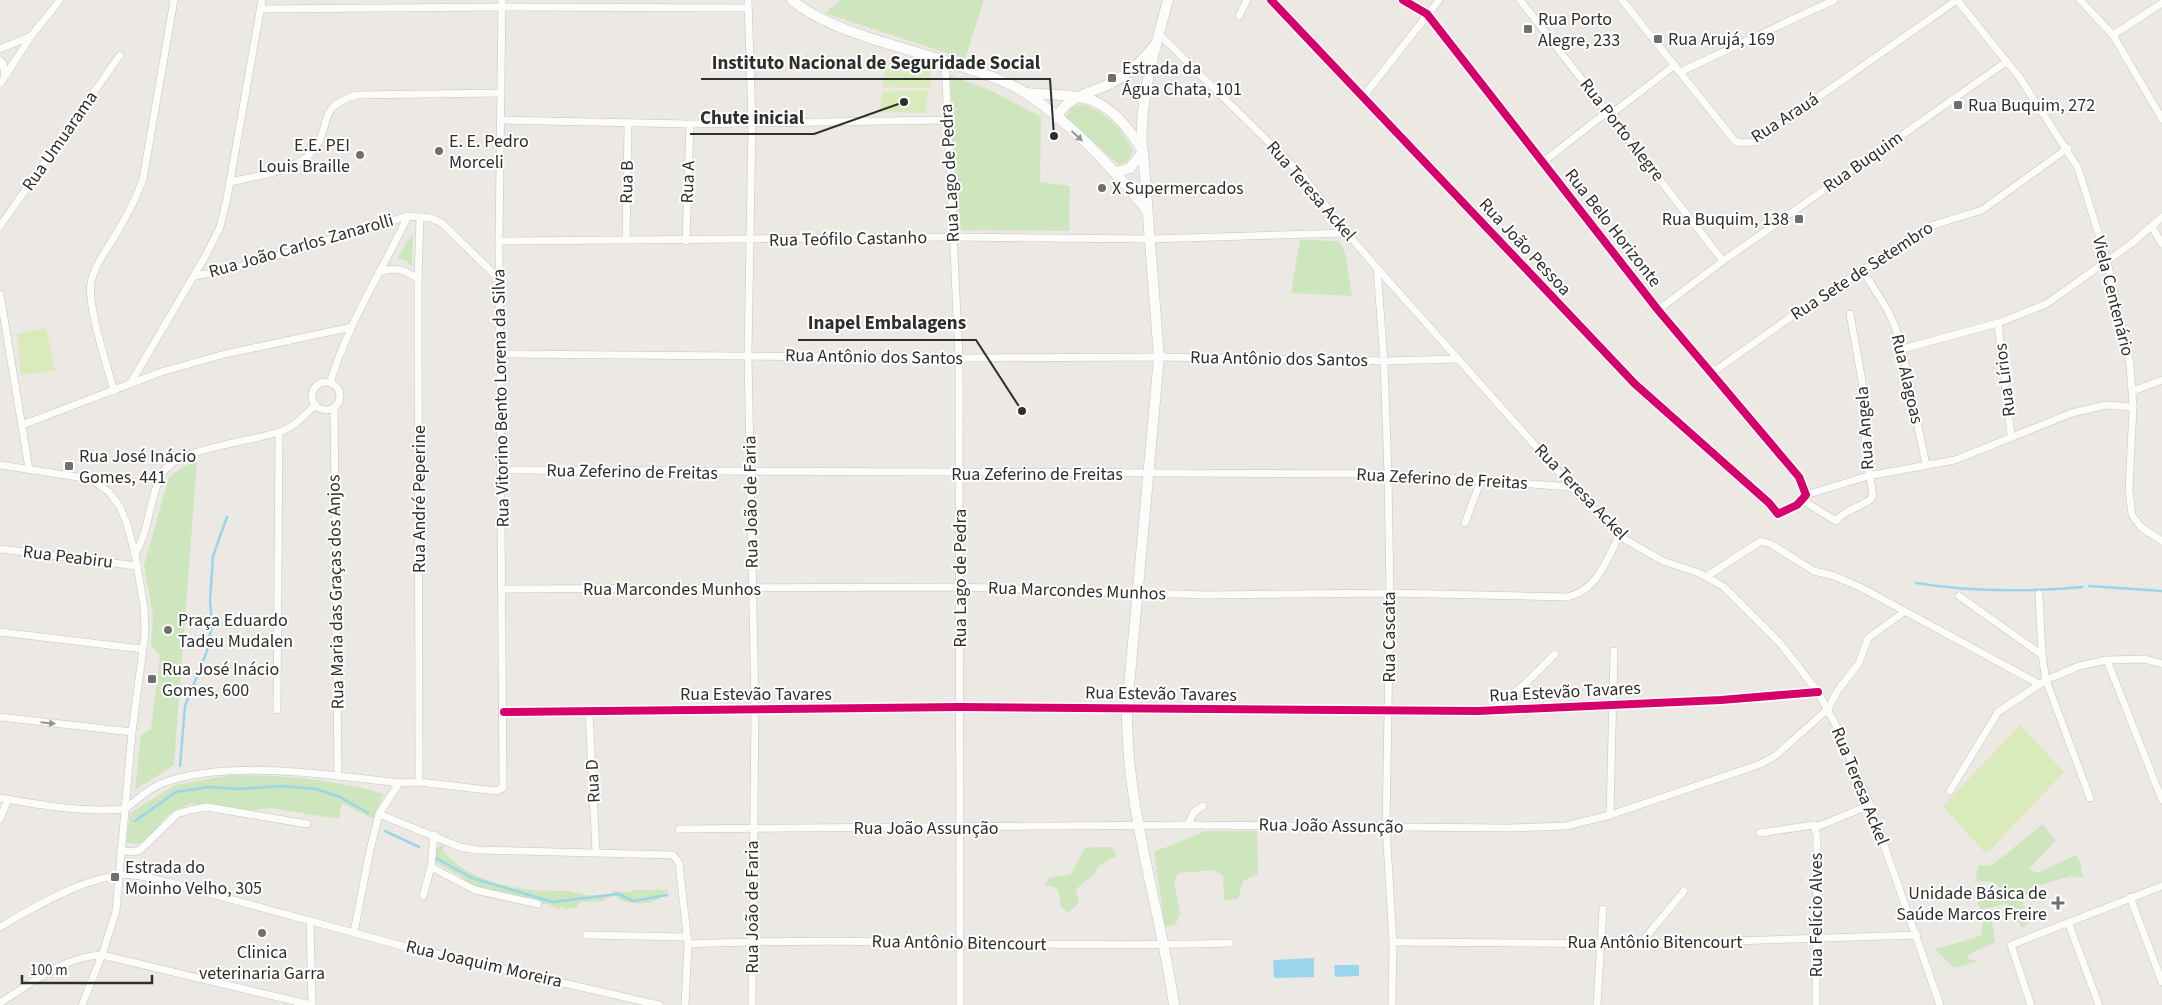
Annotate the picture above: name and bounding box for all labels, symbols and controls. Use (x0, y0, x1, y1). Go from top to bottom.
place label: Rua Porto Alegre, 233 (1538, 7, 1620, 53)
marker: Rua Porto Alegre, 233 (1522, 23, 1534, 35)
place label: Rua Arujá, 169 (1668, 27, 1775, 52)
marker: Rua Arujá, 169 (1652, 33, 1664, 45)
callout: Instituto Nacional de Seguridade Social (701, 45, 1050, 79)
text: Instituto Nacional de Seguridade Social (712, 50, 1041, 77)
place label: Estrada da Água Chata, 101 (1122, 56, 1242, 102)
marker: Estrada da Água Chata, 101 (1106, 72, 1118, 84)
street label: Rua Porto Alegre (1574, 73, 1670, 187)
street label: Rua Umuarama (16, 86, 104, 196)
street label: Rua Arauá (1746, 87, 1824, 149)
place label: Rua Buquim, 272 (1968, 93, 2095, 118)
marker: Rua Buquim, 272 (1952, 99, 1964, 111)
callout: Chute inicial (690, 100, 814, 134)
street label: Rua Lago de Pedra (934, 103, 966, 243)
text: Chute inicial (700, 105, 805, 132)
street label: Rua Buquim (1818, 125, 1908, 199)
place label: E. E. Pedro Morceli (449, 129, 529, 175)
one-way arrow (1070, 130, 1083, 141)
place label: E.E. PEI Louis Braille (258, 133, 350, 179)
street label: Rua Teresa Ackel (1260, 135, 1362, 247)
marker: E. E. Pedro Morceli (433, 145, 445, 157)
marker: E.E. PEI Louis Braille (354, 149, 366, 161)
street label: Rua B (614, 160, 640, 204)
street label: Rua A (675, 160, 701, 204)
street label: Rua Belo Horizonte (1559, 163, 1667, 293)
place label: X Supermercados (1112, 176, 1244, 201)
marker: X Supermercados (1096, 182, 1108, 194)
street label: Rua João Pessoa (1473, 193, 1577, 301)
place label: Rua Buquim, 138 (1662, 207, 1789, 232)
street label: Rua João Carlos Zanarolli (206, 208, 396, 284)
marker: Rua Buquim, 138 (1793, 213, 1805, 225)
street label: Rua Sete de Setembro (1786, 215, 1938, 327)
street label: Rua Teófilo Castanho (769, 225, 927, 253)
street label: Viela Centenário (2086, 233, 2140, 359)
street label: Rua Vitorino Bento Lorena da Silva (486, 268, 516, 528)
callout: Inapel Embalagens (798, 306, 976, 340)
text: Inapel Embalagens (808, 310, 966, 337)
street label: Rua Alagoas (1885, 332, 1929, 426)
street label: Rua Lírios (1988, 342, 2022, 418)
street label: Rua Antônio dos Santos (785, 343, 963, 371)
street label: Rua Antônio dos Santos (1190, 345, 1368, 373)
street label: Rua Angela (1850, 385, 1880, 471)
street label: Rua André Peperine (407, 425, 432, 573)
street label: Rua João de Faria (737, 435, 765, 569)
street label: Rua Teresa Ackel (1528, 438, 1634, 546)
place label: Rua José Inácio Gomes, 441 (79, 444, 196, 490)
street label: Rua Zeferino de Freitas (546, 458, 718, 486)
marker: Rua José Inácio Gomes, 441 (63, 460, 75, 472)
street label: Rua Zeferino de Freitas (951, 462, 1123, 487)
street label: Rua Zeferino de Freitas (1356, 462, 1528, 496)
street label: Rua Maria das Graças dos Anjos (321, 474, 351, 710)
street label: Rua Lago de Pedra (948, 509, 973, 647)
street label: Rua Peabiru (21, 539, 115, 575)
street label: Rua Marcondes Munhos (988, 575, 1166, 607)
street label: Rua Marcondes Munhos (583, 577, 761, 602)
street label: Rua Cascata (1377, 591, 1402, 683)
place label: Praça Eduardo Tadeu Mudalen (178, 608, 293, 654)
marker: Praça Eduardo Tadeu Mudalen (162, 624, 174, 636)
place label: Rua José Inácio Gomes, 600 (162, 657, 279, 703)
marker: Rua José Inácio Gomes, 600 (146, 673, 158, 685)
street label: Rua Estevão Tavares (1489, 676, 1641, 708)
street label: Rua Estevão Tavares (1085, 680, 1237, 708)
street label: Rua Estevão Tavares (680, 682, 832, 707)
one-way arrow (41, 719, 57, 727)
street label: Rua Teresa Ackel (1825, 723, 1895, 849)
street label: Rua D (579, 758, 607, 804)
street label: Rua João Assunção (1258, 812, 1404, 840)
street label: Rua João Assunção (853, 816, 999, 841)
street label: Rua João de Faria (740, 841, 765, 973)
street label: Rua Felício Alves (1804, 853, 1829, 977)
place label: Estrada do Moinho Velho, 305 (125, 855, 262, 901)
marker: Estrada do Moinho Velho, 305 (109, 871, 121, 883)
place label: Unidade Básica de Saúde Marcos Freire (1896, 881, 2047, 927)
marker: Unidade Básica de Saúde Marcos Freire (2051, 896, 2065, 910)
marker: Clinica veterinaria Garra (256, 927, 268, 939)
street label: Rua Antônio Bitencourt (871, 929, 1047, 957)
street label: Rua Antônio Bitencourt (1568, 930, 1742, 955)
street label: Rua Joaquim Moreira (403, 934, 565, 994)
place label: Clinica veterinaria Garra (199, 940, 325, 986)
scale bar (22, 952, 152, 984)
text: 100 m (30, 960, 68, 981)

